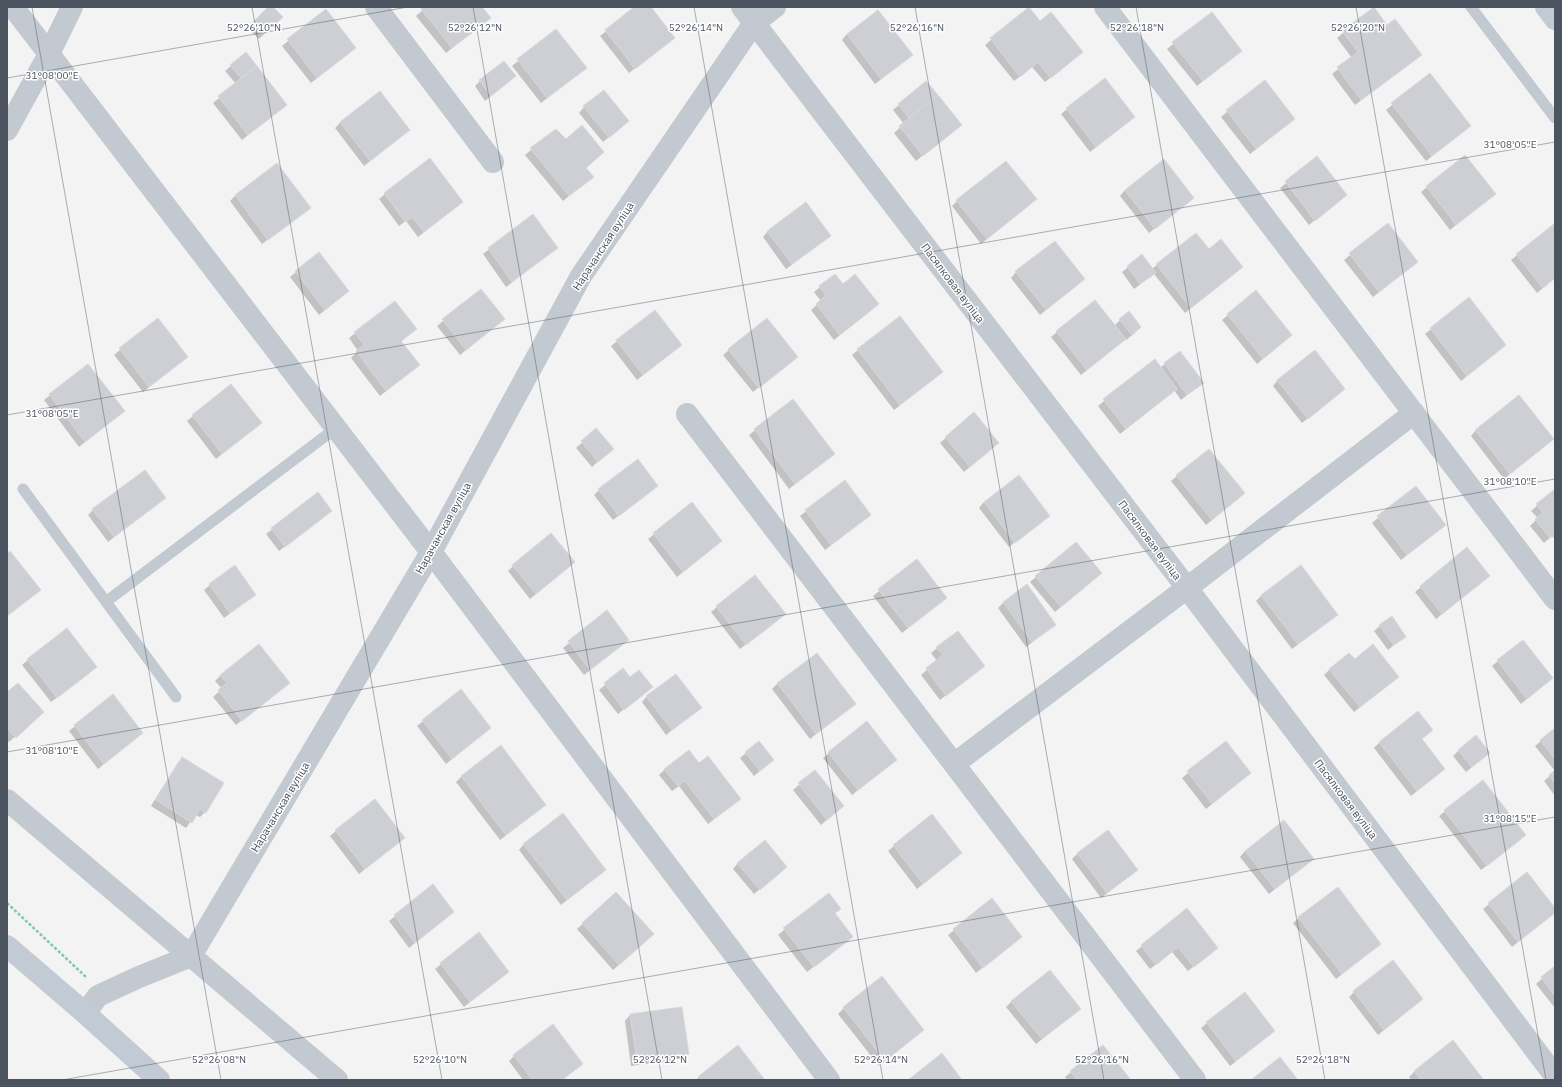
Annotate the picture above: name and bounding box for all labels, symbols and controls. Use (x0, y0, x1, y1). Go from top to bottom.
text: 52°26'10"N (227, 21, 281, 34)
text: 52°26'12"N (448, 21, 502, 34)
text: 52°26'14"N (669, 21, 723, 34)
text: 52°26'16"N (890, 21, 944, 34)
text: 52°26'18"N (1110, 21, 1164, 34)
text: 52°26'20"N (1331, 21, 1385, 34)
text: 31°08'00"E (25, 69, 79, 82)
text: 31°08'05"E (1483, 138, 1537, 151)
street label: Нарачанская вуліца (569, 199, 637, 293)
street label: Пасялковая вуліца (918, 240, 988, 326)
text: 31°08'05"E (25, 407, 79, 420)
text: 31°08'10"E (1483, 475, 1537, 488)
street label: Нарачанская вуліца (412, 480, 474, 576)
street label: Пасялковая вуліца (1115, 497, 1185, 583)
text: 31°08'10"E (25, 744, 79, 757)
street label: Пасялковая вуліца (1311, 756, 1381, 842)
street label: Нарачанская вуліца (248, 759, 313, 855)
text: 31°08'15"E (1483, 812, 1537, 825)
text: 52°26'08"N (192, 1053, 246, 1066)
text: 52°26'10"N (413, 1053, 467, 1066)
text: 52°26'12"N (633, 1053, 687, 1066)
text: 52°26'14"N (854, 1053, 908, 1066)
text: 52°26'16"N (1075, 1053, 1129, 1066)
text: 52°26'18"N (1296, 1053, 1350, 1066)

